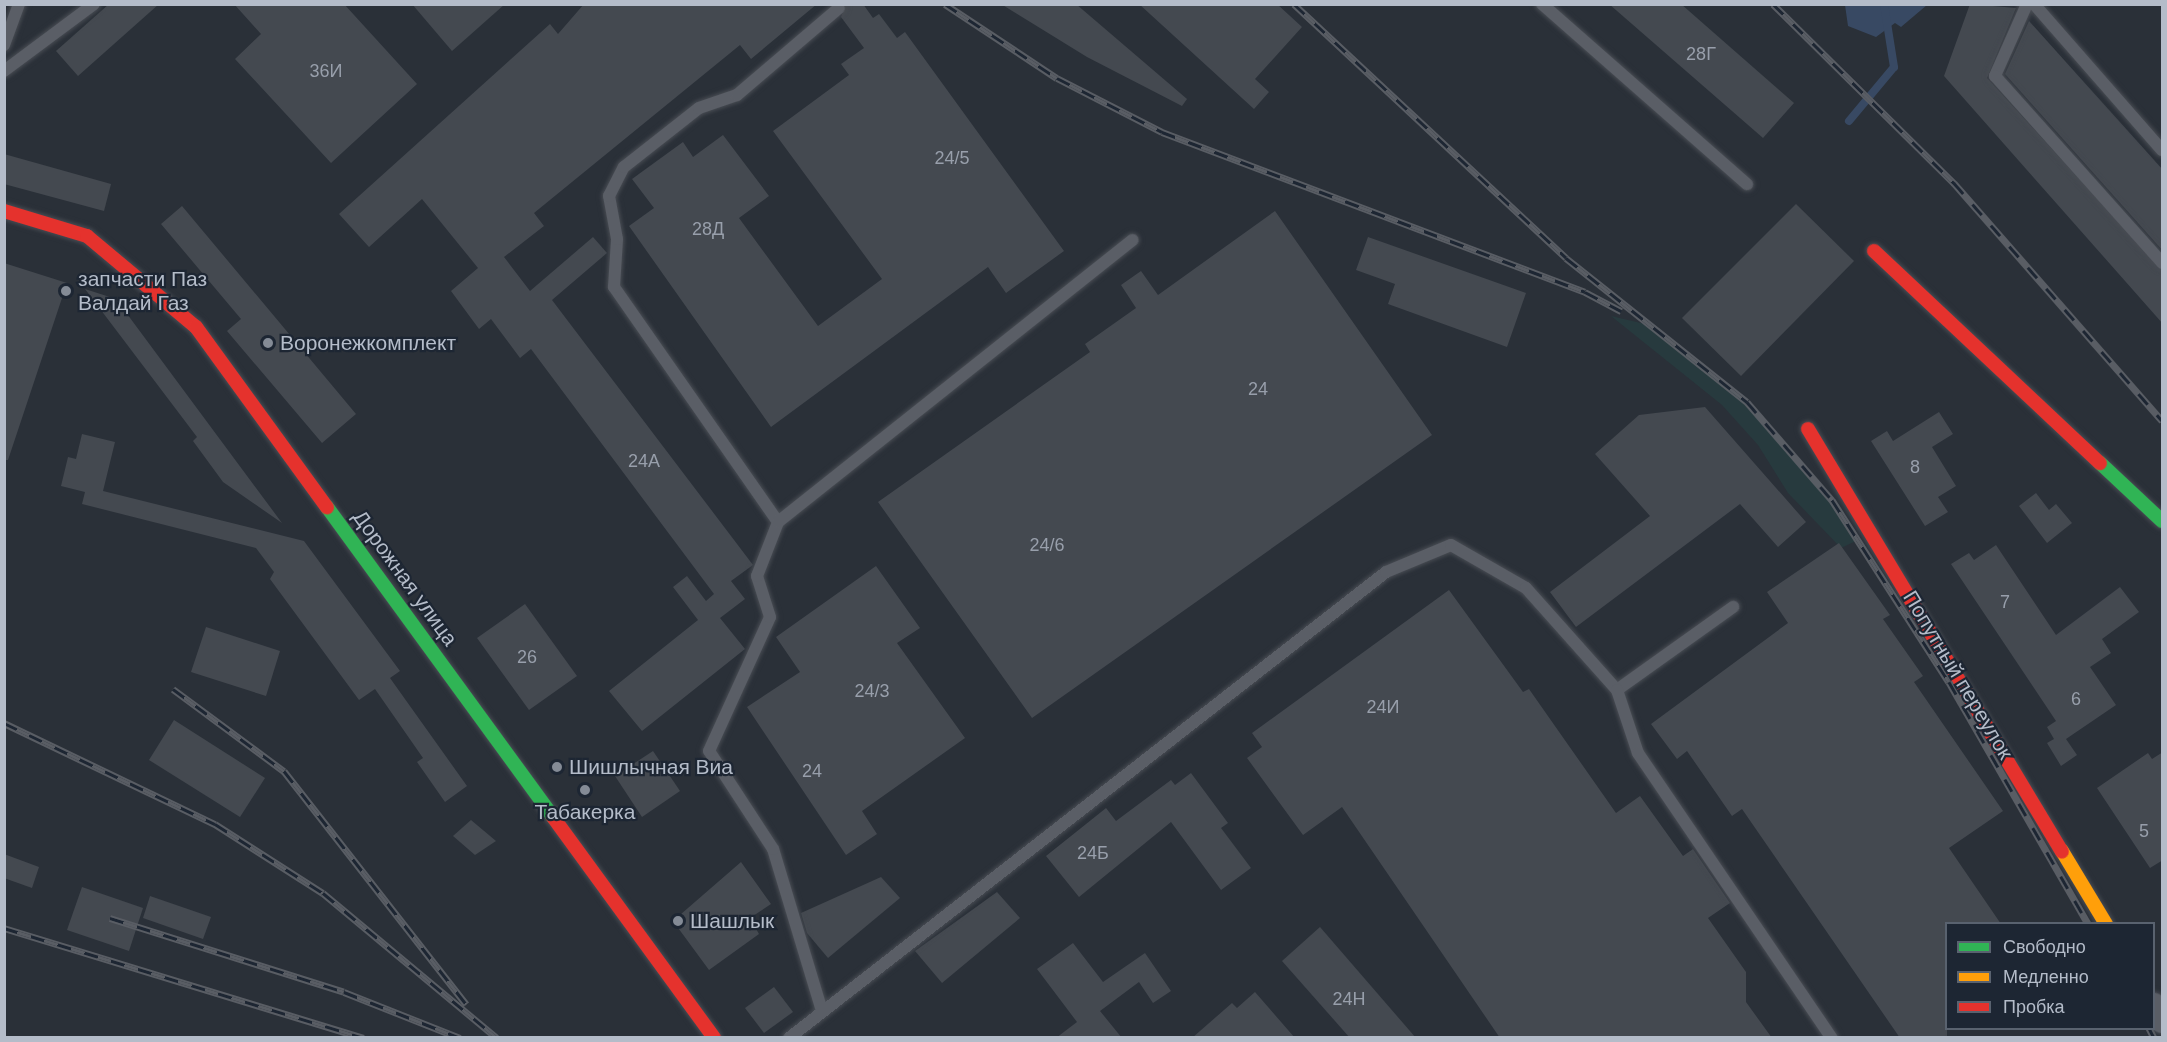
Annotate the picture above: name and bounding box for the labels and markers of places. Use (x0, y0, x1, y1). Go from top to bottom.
place label: запчасти Паз Валдай Газ (78, 266, 207, 316)
marker: запчасти Паз Валдай Газ (59, 284, 73, 298)
place label: Воронежкомплект (280, 330, 456, 356)
marker: Воронежкомплект (261, 336, 275, 350)
place label: Шишлычная Виа (569, 754, 733, 780)
marker: Шишлычная Виа (550, 760, 564, 774)
marker: Табакерка (578, 783, 592, 797)
place label: Табакерка (535, 799, 635, 825)
place label: Шашлык (690, 908, 774, 934)
marker: Шашлык (671, 914, 685, 928)

